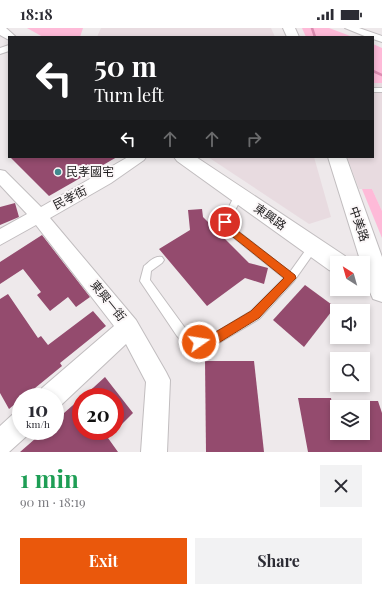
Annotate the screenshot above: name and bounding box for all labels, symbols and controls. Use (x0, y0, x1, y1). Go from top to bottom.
text: 18:18 (20, 4, 53, 24)
text: 50 m (94, 47, 157, 84)
icon: left (28, 52, 80, 104)
text: Turn left (94, 83, 164, 107)
icon: left (117, 128, 139, 150)
icon: ahead (159, 128, 181, 150)
icon: ahead (201, 128, 223, 150)
icon: right (243, 128, 265, 150)
place label: 民孝國宅 (66, 163, 114, 179)
marker: 民孝國宅 (53, 167, 63, 177)
street label: 民孝街 (50, 182, 89, 212)
street label: 東興路 (251, 199, 290, 233)
street label: 中美路 (347, 204, 373, 243)
pin (208, 205, 242, 239)
icon: arrive (214, 211, 236, 233)
north arrow (330, 256, 370, 296)
map controls (330, 256, 370, 440)
street label: 東興一街 (87, 277, 130, 324)
button: sound (330, 304, 370, 344)
position arrow (178, 321, 220, 363)
button: search (330, 352, 370, 392)
speed limit sign: 20 (72, 388, 124, 440)
text: 10 (28, 395, 48, 422)
button: layers (330, 400, 370, 440)
text: km/h (26, 417, 50, 431)
text: 1 min (20, 462, 79, 494)
button: close (320, 465, 362, 507)
text: 90 m · 18:19 (20, 493, 86, 510)
button: Exit (20, 538, 187, 584)
button: Share (195, 538, 362, 584)

